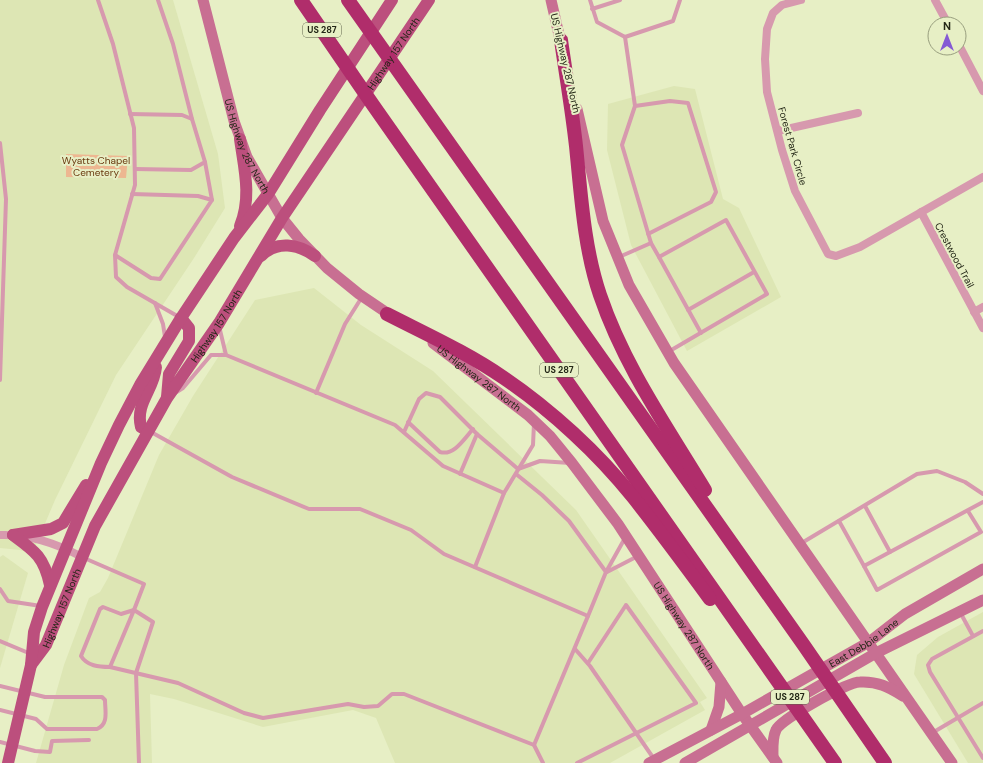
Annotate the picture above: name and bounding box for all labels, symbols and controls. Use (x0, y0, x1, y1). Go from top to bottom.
street label: US Highway 287 North (548, 12, 583, 115)
street label: Highway 157 North (364, 14, 423, 92)
north arrow (927, 16, 967, 56)
text: N (943, 19, 951, 33)
road number: US 287 (303, 23, 341, 37)
street label: US Highway 287 North (222, 97, 273, 196)
street label: Forest Park Circle (775, 106, 810, 187)
park label: Wyatts Chapel Cemetery (62, 154, 130, 179)
street label: Crestwood Trail (932, 220, 977, 290)
street label: Highway 157 North (188, 287, 245, 365)
street label: US Highway 287 North (434, 342, 524, 415)
road number: US 287 (540, 363, 578, 377)
street label: Highway 157 North (40, 566, 84, 650)
street label: US Highway 287 North (650, 579, 717, 672)
street label: East Debbie Lane (827, 615, 901, 670)
road number: US 287 (771, 690, 809, 704)

